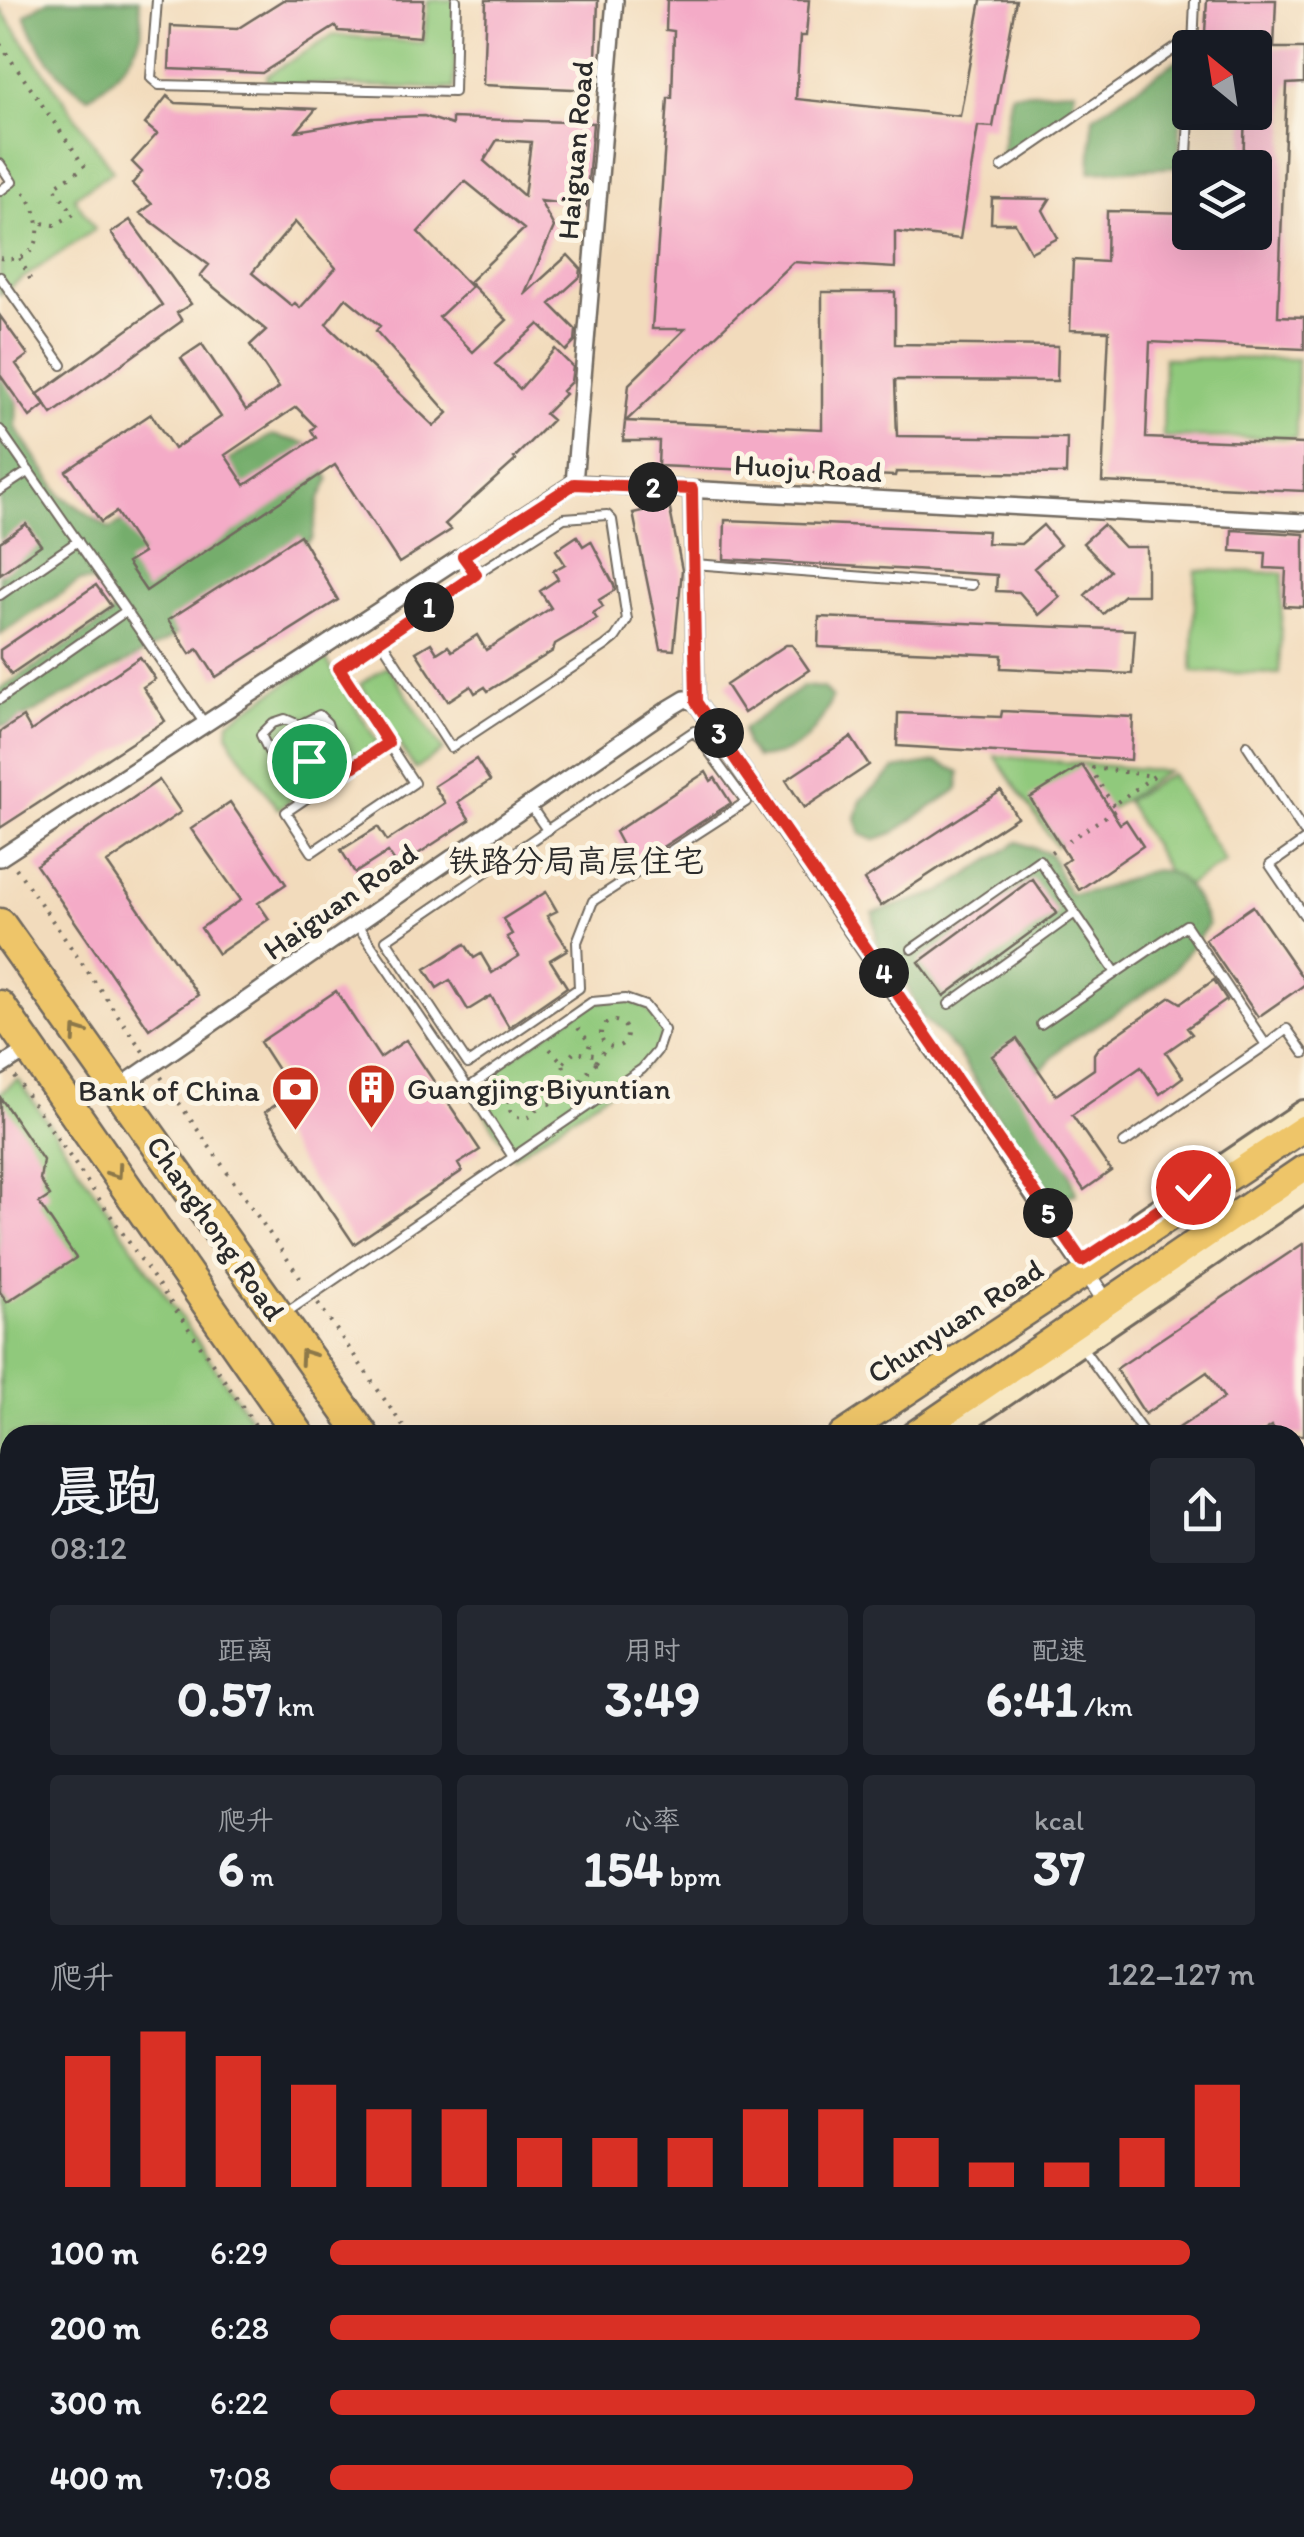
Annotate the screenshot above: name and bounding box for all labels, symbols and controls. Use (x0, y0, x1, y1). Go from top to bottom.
north arrow (1172, 30, 1272, 130)
map controls (1172, 30, 1272, 250)
street label: Haiguan Road (549, 59, 601, 241)
button: layers (1172, 150, 1272, 250)
street label: Huoju Road (733, 446, 883, 490)
pin: 2 (628, 462, 678, 512)
text: 2 (646, 470, 660, 504)
pin: 1 (404, 582, 454, 632)
text: 1 (423, 590, 436, 624)
pin: 3 (694, 708, 744, 758)
text: 3 (711, 716, 727, 750)
pin (267, 719, 352, 804)
icon: arrive (282, 734, 337, 789)
street label: Haiguan Road (256, 834, 424, 968)
district label: 铁路分局高层住宅 (448, 842, 704, 880)
pin: 4 (859, 948, 909, 998)
text: 4 (876, 956, 892, 990)
one-way arrow (72, 1026, 90, 1045)
building icon: Guangjing·Biyuntian (346, 1062, 398, 1130)
bank icon: Bank of China (269, 1064, 321, 1132)
place label: Guangjing·Biyuntian (407, 1070, 671, 1107)
place label: Bank of China (78, 1072, 260, 1109)
street label: Changhong Road (138, 1128, 294, 1328)
pin (1151, 1145, 1236, 1230)
one-way arrow (104, 1160, 122, 1179)
icon: check (1166, 1160, 1221, 1215)
pin: 5 (1023, 1188, 1073, 1238)
text: 5 (1041, 1196, 1055, 1230)
street label: Chunyuan Road (860, 1250, 1050, 1392)
one-way arrow (300, 1348, 318, 1367)
text: 晨跑 (50, 1458, 160, 1524)
button: share (1150, 1458, 1255, 1563)
text: 08:12 (50, 1529, 127, 1567)
text: 距离 (218, 1633, 274, 1667)
text: 用时 (624, 1633, 681, 1667)
text: 配速 (1031, 1633, 1087, 1667)
text: 0.57 (177, 1668, 271, 1729)
text: 3:49 (605, 1668, 700, 1729)
text: 6:41 (986, 1668, 1078, 1729)
text: km (271, 1689, 315, 1723)
text: /km (1078, 1689, 1133, 1723)
text: 爬升 (218, 1803, 274, 1837)
text: 心率 (624, 1803, 681, 1837)
text: kcal (1034, 1803, 1084, 1837)
text: 37 (1033, 1837, 1085, 1898)
text: 6 (218, 1838, 244, 1899)
text: 154 (584, 1838, 663, 1899)
text: m (244, 1859, 274, 1893)
text: bpm (663, 1859, 721, 1893)
text: 122–127 m (1107, 1955, 1255, 1993)
text: 爬升 (50, 1958, 114, 1996)
text: 100 m (50, 2234, 138, 2272)
text: 6:29 (210, 2234, 268, 2272)
text: 200 m (50, 2309, 140, 2347)
text: 6:28 (210, 2309, 269, 2347)
text: 300 m (50, 2384, 141, 2422)
text: 6:22 (210, 2384, 268, 2422)
text: 400 m (50, 2459, 143, 2497)
text: 7:08 (210, 2459, 271, 2497)

